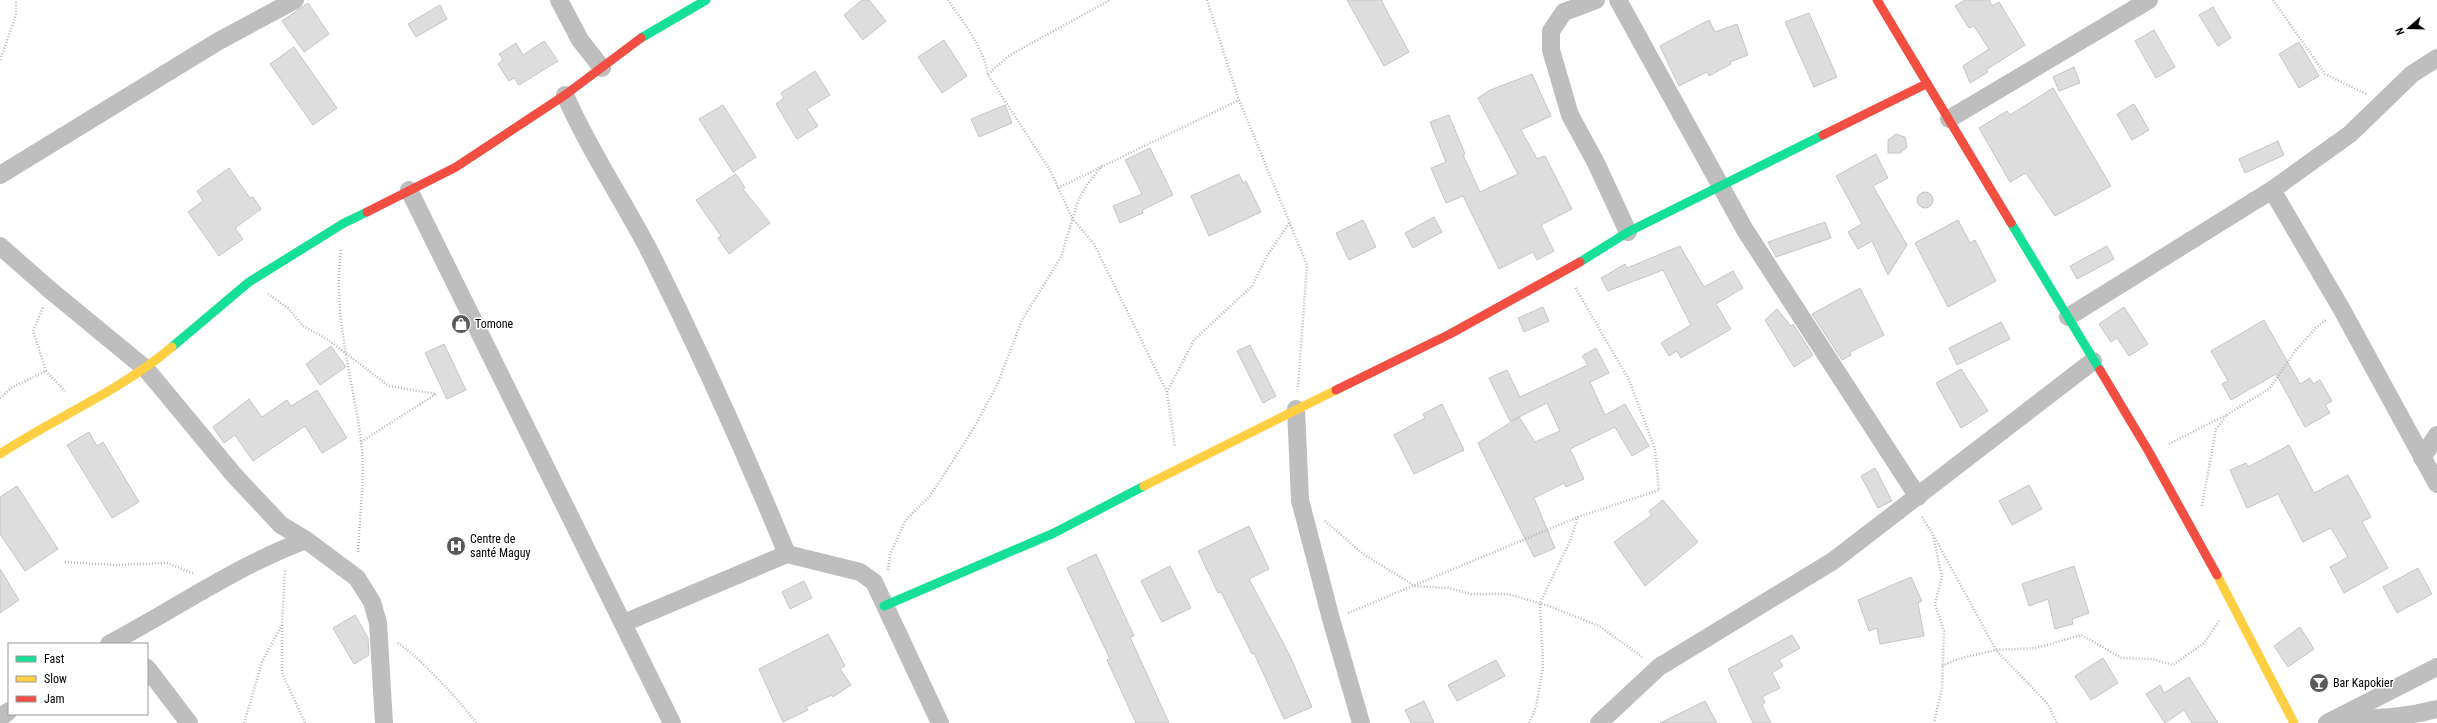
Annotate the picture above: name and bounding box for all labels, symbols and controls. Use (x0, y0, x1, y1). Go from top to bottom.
north arrow (2389, 8, 2429, 48)
text: N (2393, 26, 2407, 37)
shop icon: Tomone (450, 313, 472, 335)
place label: Tomone (475, 317, 514, 331)
place label: Centre de santé Maguy (470, 532, 531, 560)
hospital icon: Centre de santé Maguy (445, 535, 467, 557)
legend (8, 643, 148, 715)
text: Fast (44, 652, 65, 666)
text: Slow (44, 672, 67, 686)
bar icon: Bar Kapokier (2308, 672, 2330, 694)
place label: Bar Kapokier (2333, 676, 2394, 690)
text: Jam (44, 692, 65, 706)

